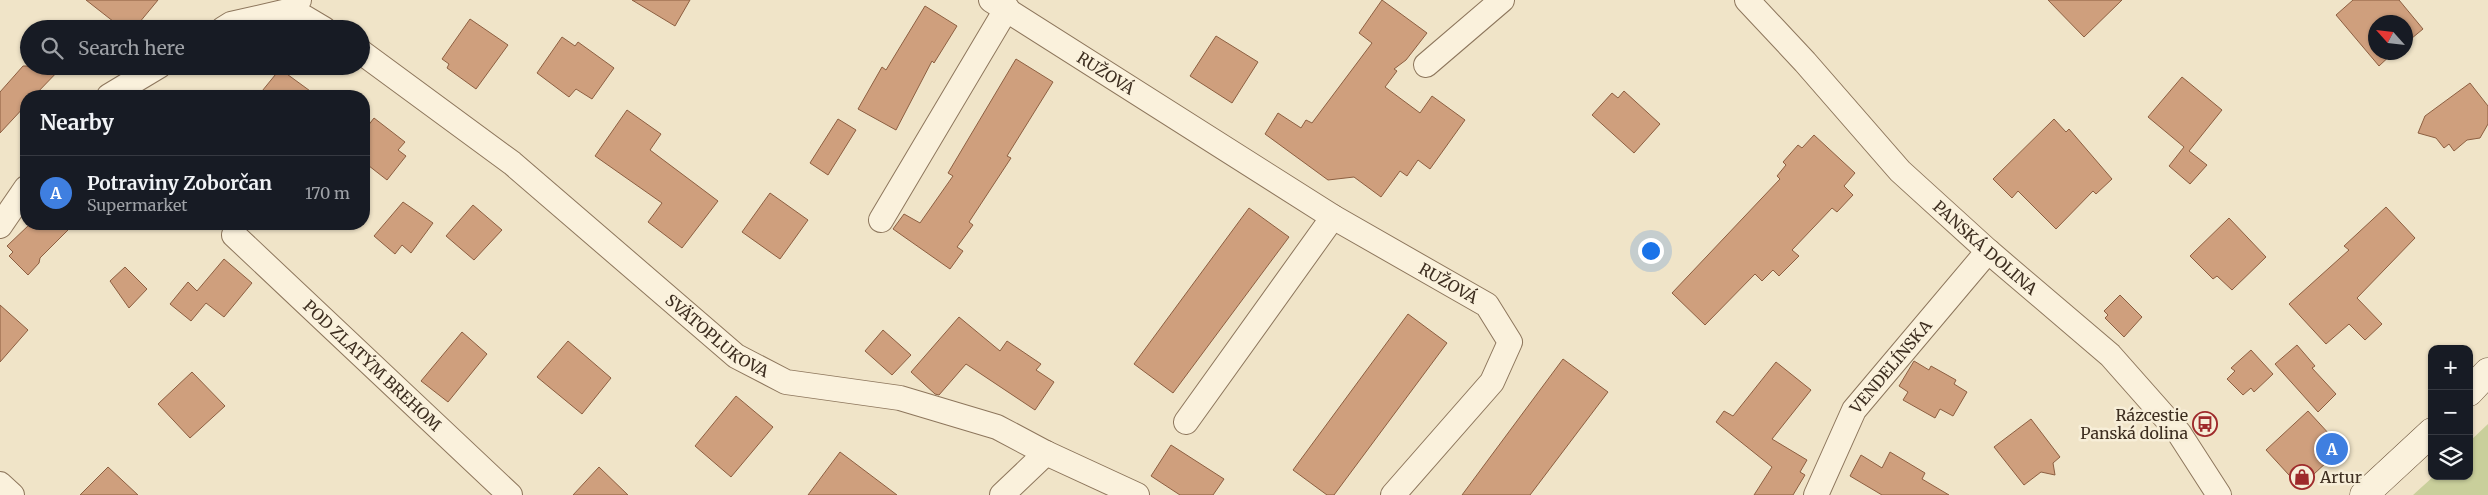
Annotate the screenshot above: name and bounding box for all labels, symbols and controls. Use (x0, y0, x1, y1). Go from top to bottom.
north arrow (2368, 15, 2413, 60)
search box (20, 20, 370, 75)
icon: search (38, 34, 66, 62)
text: Search here (78, 36, 185, 60)
street label: RUŽOVÁ (1073, 47, 1139, 99)
text: Nearby (40, 109, 114, 136)
text: Potraviny Zoborčan (87, 171, 272, 195)
text: A (50, 183, 62, 203)
text: 170 m (305, 183, 350, 203)
text: Supermarket (87, 195, 188, 215)
street label: PANSKÁ DOLINA (1929, 196, 2042, 299)
your location (1638, 238, 1664, 264)
street label: RUŽOVÁ (1416, 258, 1482, 308)
street label: SVÄTOPLUKOVA (661, 290, 773, 382)
street label: POD ZLATÝM BREHOM (299, 296, 446, 435)
street label: VENDELÍNSKA (1845, 315, 1936, 418)
map controls (2428, 345, 2473, 480)
button: + (2428, 345, 2473, 390)
button: − (2428, 390, 2473, 435)
place label: Rázcestie Panská dolina (2080, 405, 2188, 443)
bus stop icon: Rázcestie Panská dolina (2192, 411, 2218, 437)
pin: A (2316, 430, 2348, 468)
button: layers (2428, 435, 2473, 480)
shop icon: Artur (2289, 464, 2315, 490)
place label: Artur (2319, 467, 2362, 487)

